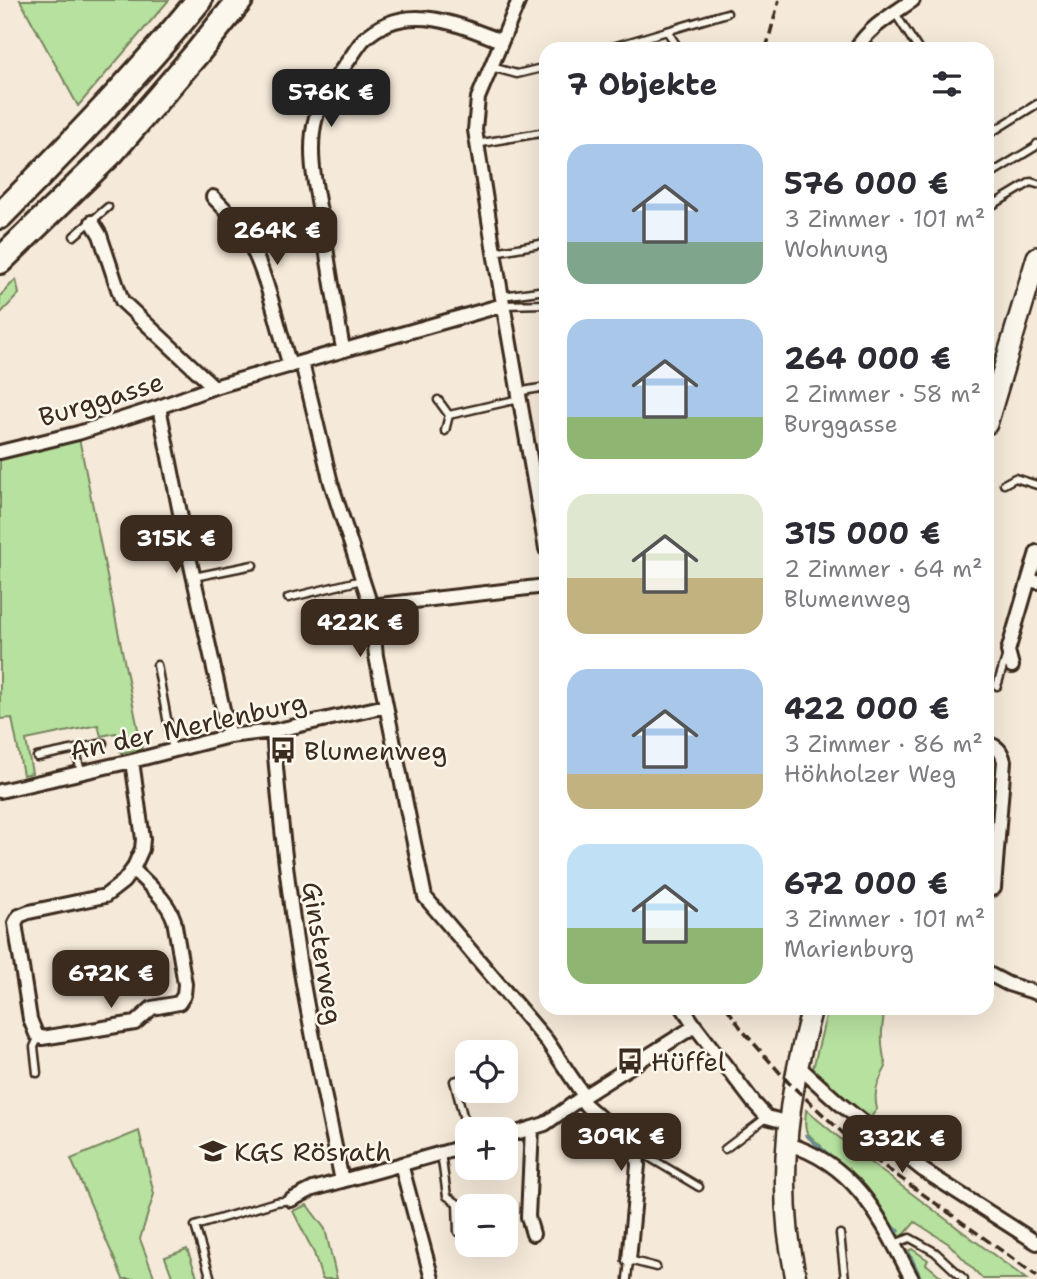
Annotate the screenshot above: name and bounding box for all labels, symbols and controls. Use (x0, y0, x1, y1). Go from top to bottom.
text: 7 Objekte (567, 64, 717, 105)
icon: filters (928, 65, 966, 103)
pin: 576K € (274, 69, 388, 129)
text: 576K € (288, 77, 374, 107)
text: 576 000 € (784, 163, 949, 204)
icon: home (623, 172, 707, 256)
text: 3 Zimmer · 101 m² (784, 204, 985, 234)
pin: 264K € (220, 208, 334, 267)
text: 264K € (233, 215, 321, 245)
text: Wohnung (784, 234, 888, 264)
text: 264 000 € (784, 338, 951, 379)
icon: home (623, 347, 707, 431)
street label: Burggasse (34, 363, 168, 435)
text: 2 Zimmer · 58 m² (784, 379, 981, 409)
text: Burggasse (784, 409, 898, 439)
text: 315 000 € (784, 513, 940, 554)
pin: 315K € (119, 516, 233, 575)
icon: home (623, 522, 707, 606)
text: 315K € (136, 523, 216, 553)
text: 2 Zimmer · 64 m² (784, 554, 983, 584)
text: Blumenweg (784, 584, 911, 614)
pin: 422K € (303, 600, 417, 659)
text: 422K € (317, 607, 403, 637)
street label: An der Merlenburg (66, 684, 310, 768)
text: 422 000 € (784, 688, 950, 729)
icon: home (623, 697, 707, 781)
text: 3 Zimmer · 86 m² (784, 729, 983, 759)
place label: Blumenweg (304, 733, 447, 768)
bus stop icon: Blumenweg (268, 735, 298, 765)
text: Höhholzer Weg (784, 759, 956, 789)
text: 672 000 € (784, 863, 948, 904)
icon: home (623, 872, 707, 956)
street label: Ginsterweg (294, 879, 352, 1027)
text: 3 Zimmer · 101 m² (784, 904, 985, 934)
text: Marienburg (784, 934, 914, 964)
pin: 672K € (54, 950, 168, 1010)
text: 672K € (68, 958, 154, 988)
map controls (455, 1040, 518, 1257)
button: locate (455, 1040, 518, 1103)
place label: Hüffel (651, 1044, 726, 1079)
bus stop icon: Hüffel (615, 1046, 645, 1076)
pin: 309K € (564, 1114, 678, 1173)
pin: 332K € (845, 1116, 959, 1175)
button: + (455, 1117, 518, 1180)
text: 309K € (577, 1121, 665, 1151)
text: 332K € (859, 1123, 945, 1153)
place label: KGS Rösrath (234, 1134, 392, 1169)
school or university icon: KGS Rösrath (198, 1136, 228, 1166)
button: − (455, 1194, 518, 1257)

